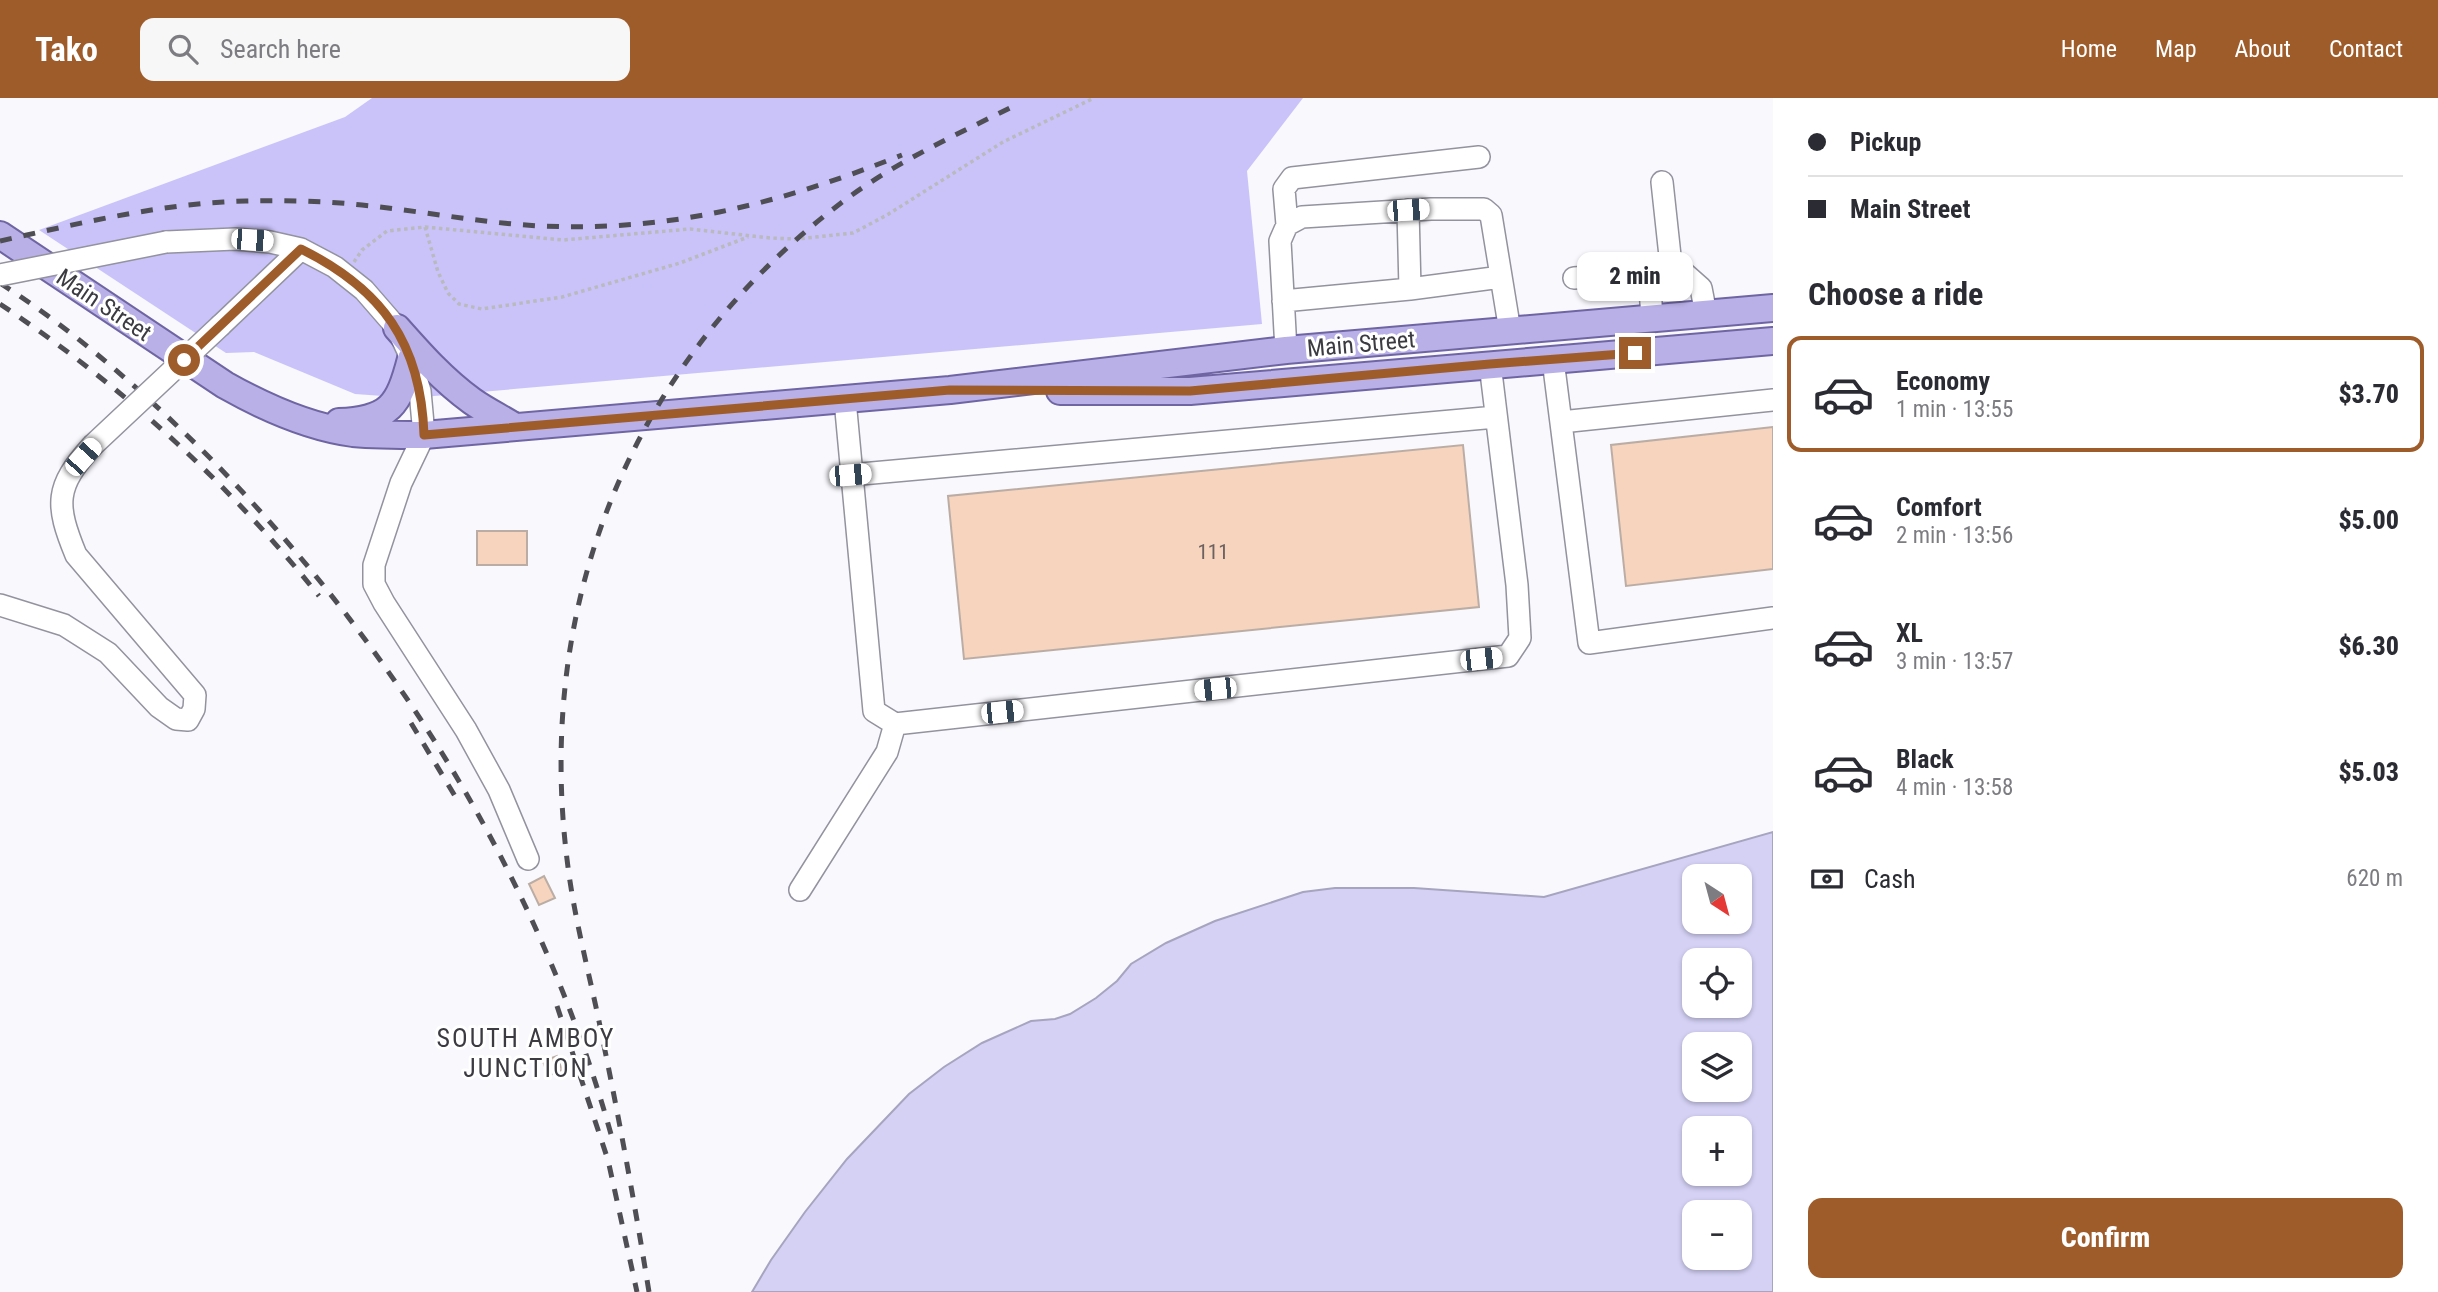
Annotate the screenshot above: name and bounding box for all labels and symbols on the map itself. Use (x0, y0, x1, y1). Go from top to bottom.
car (1387, 198, 1430, 222)
car (231, 228, 274, 252)
callout: 2 min (1577, 252, 1693, 300)
street label: Main Street (51, 263, 157, 347)
street label: Main Street (1306, 325, 1416, 363)
route end (1619, 337, 1651, 369)
route start (168, 344, 200, 376)
car (62, 434, 105, 480)
car (829, 463, 872, 487)
house number: 111 (1197, 540, 1229, 564)
car (1460, 646, 1503, 672)
car (1194, 676, 1237, 702)
car (981, 699, 1024, 725)
north arrow (1682, 864, 1752, 934)
district label: SOUTH AMBOY JUNCTION (437, 1023, 615, 1083)

